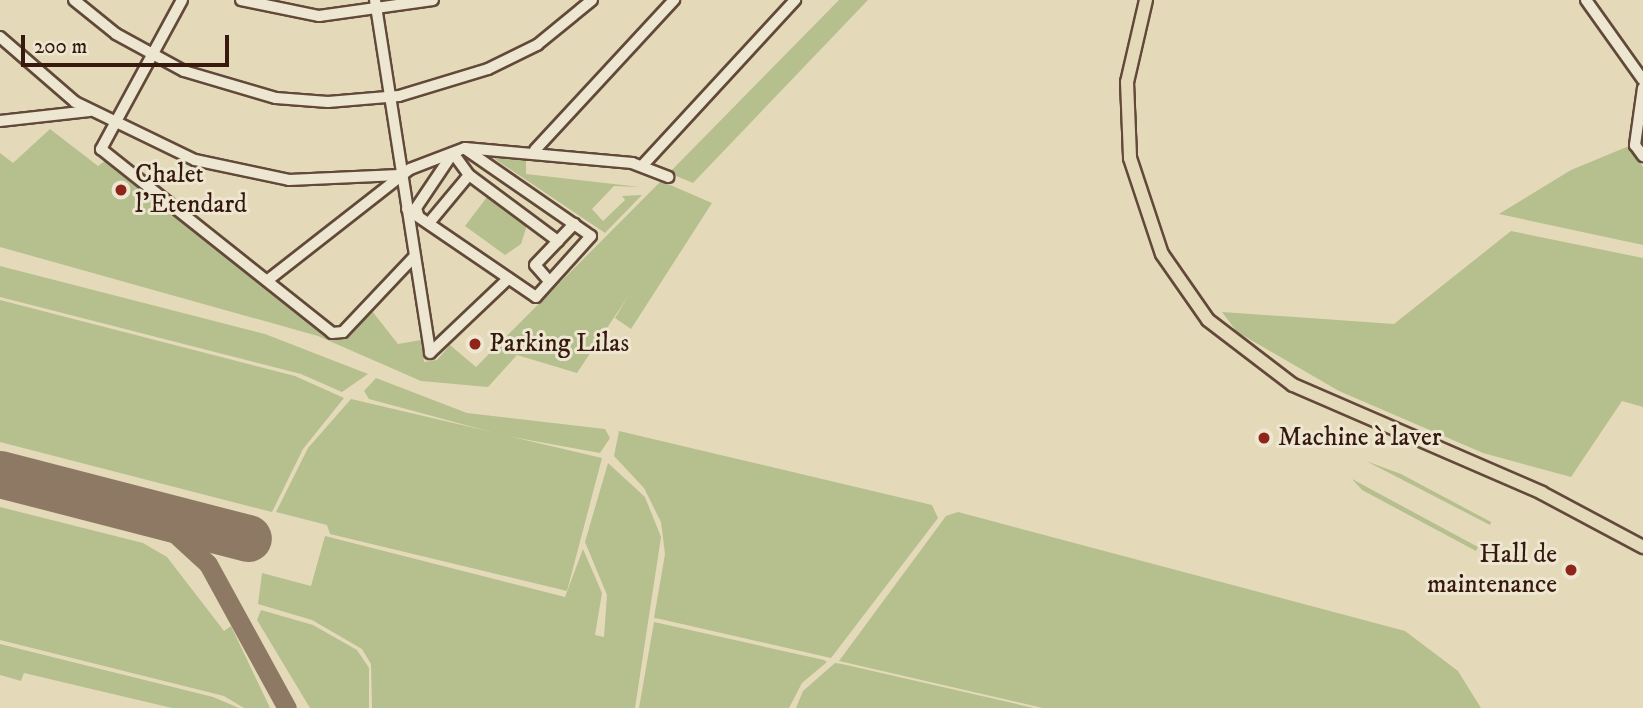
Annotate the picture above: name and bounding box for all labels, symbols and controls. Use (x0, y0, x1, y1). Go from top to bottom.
scale bar (24, 21, 233, 65)
text: 200 m (34, 34, 87, 60)
place label: Chalet l'Etendard (135, 159, 247, 220)
marker: Chalet l'Etendard (113, 182, 129, 198)
place label: Parking Lilas (489, 328, 629, 360)
marker: Parking Lilas (467, 336, 483, 352)
place label: Machine à laver (1278, 422, 1441, 454)
marker: Machine à laver (1256, 430, 1272, 446)
place label: Hall de maintenance (1427, 539, 1557, 600)
marker: Hall de maintenance (1563, 562, 1579, 578)

